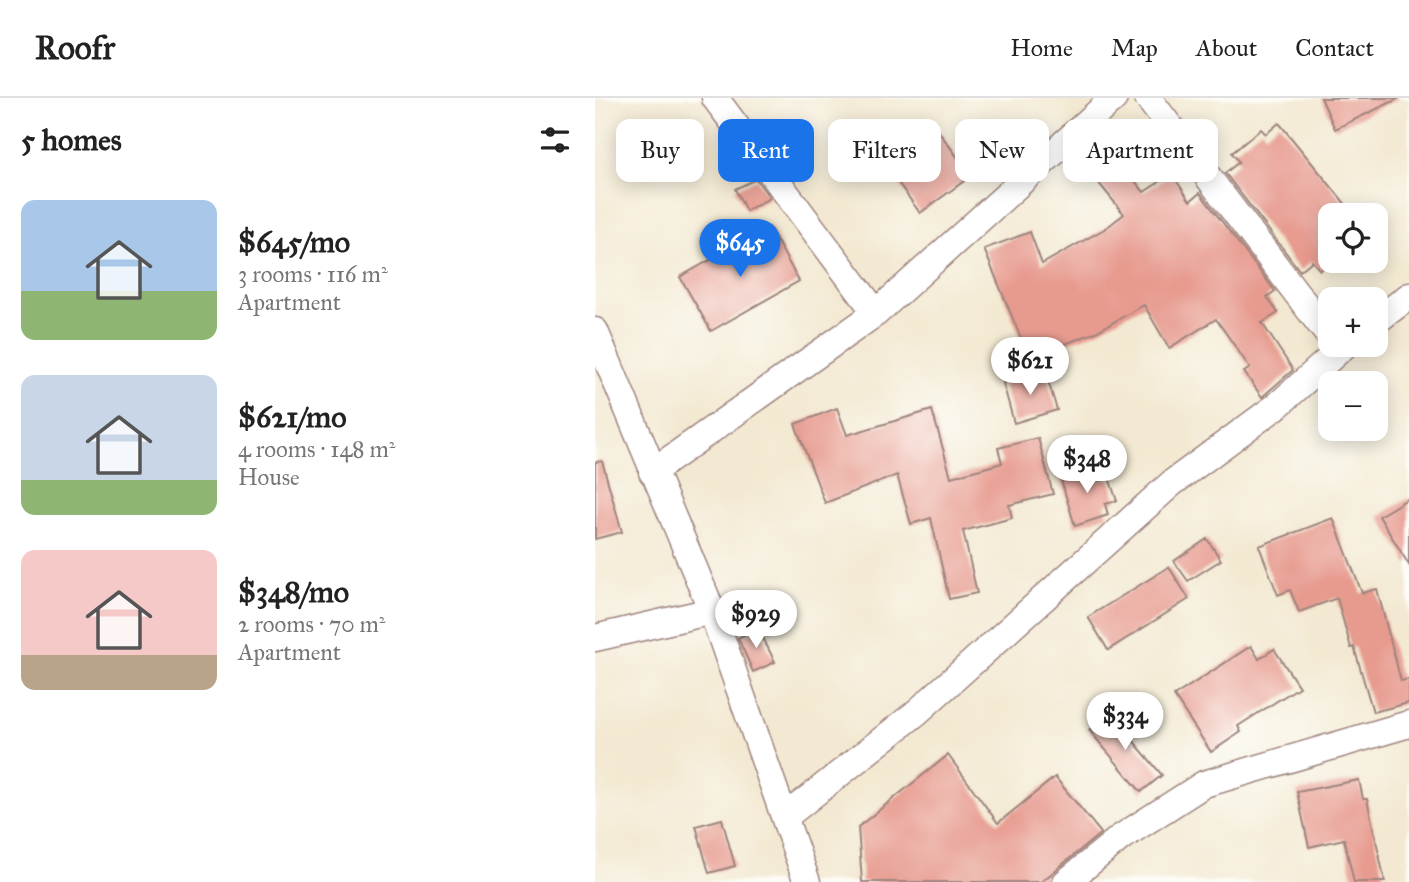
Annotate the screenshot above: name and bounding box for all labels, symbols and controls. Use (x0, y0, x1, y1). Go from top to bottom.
text: Roofr (35, 28, 115, 68)
text: Home (1010, 33, 1073, 63)
text: Map (1111, 33, 1158, 63)
text: About (1196, 33, 1257, 63)
text: Contact (1295, 33, 1374, 63)
chip: Buy (616, 119, 704, 182)
chip: Rent (718, 119, 814, 182)
chip: Filters (828, 119, 941, 182)
chip: New (955, 119, 1049, 182)
chip: Apartment (1063, 119, 1218, 182)
icon: filters (536, 121, 574, 159)
text: 5 homes (21, 122, 122, 158)
map controls (1318, 203, 1388, 441)
button: locate (1318, 203, 1388, 273)
pin: $645 (699, 220, 781, 279)
text: $645/mo (238, 224, 350, 260)
icon: home (77, 228, 161, 312)
text: $645 (715, 228, 765, 256)
text: 3 rooms · 116 m² (238, 260, 388, 288)
button: + (1318, 287, 1388, 357)
text: Apartment (238, 288, 341, 316)
pin: $621 (989, 338, 1071, 397)
text: $621 (1007, 346, 1053, 374)
button: − (1318, 371, 1388, 441)
text: $621/mo (238, 399, 347, 435)
icon: home (77, 403, 161, 487)
text: 4 rooms · 148 m² (238, 435, 395, 463)
pin: $348 (1046, 436, 1128, 495)
text: $348 (1063, 444, 1111, 472)
text: House (238, 463, 300, 491)
text: $348/mo (238, 574, 349, 610)
icon: home (77, 578, 161, 662)
pin: $929 (715, 590, 797, 650)
text: $929 (731, 599, 781, 627)
text: 2 rooms · 70 m² (238, 610, 386, 638)
text: Apartment (238, 638, 341, 666)
pin: $334 (1084, 692, 1166, 752)
text: $334 (1102, 701, 1148, 729)

